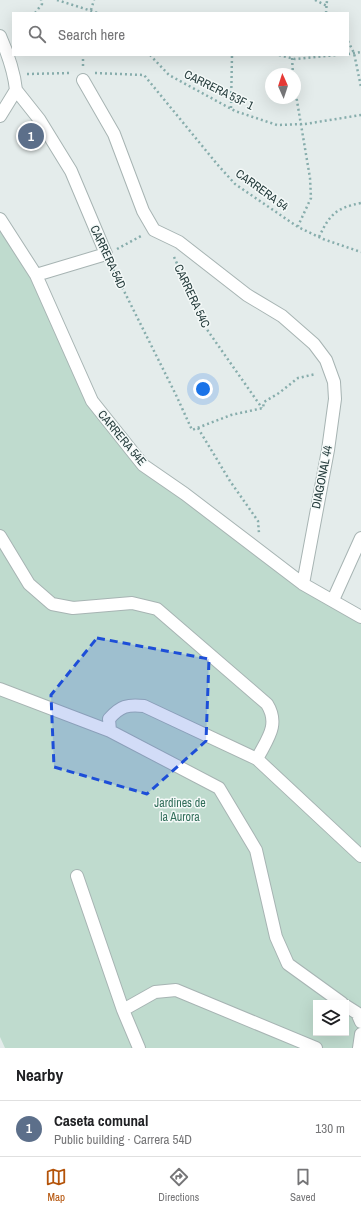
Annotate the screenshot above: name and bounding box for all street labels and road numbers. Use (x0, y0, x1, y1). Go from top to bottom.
street label: CARRERA 53F 1 (182, 66, 257, 114)
street label: CARRERA 54 (233, 166, 292, 215)
street label: CARRERA 54D (86, 223, 130, 291)
street label: CARRERA 54C (170, 262, 214, 330)
street label: CARRERA 54E (94, 407, 150, 469)
street label: DIAGONAL 44 (308, 443, 336, 510)

